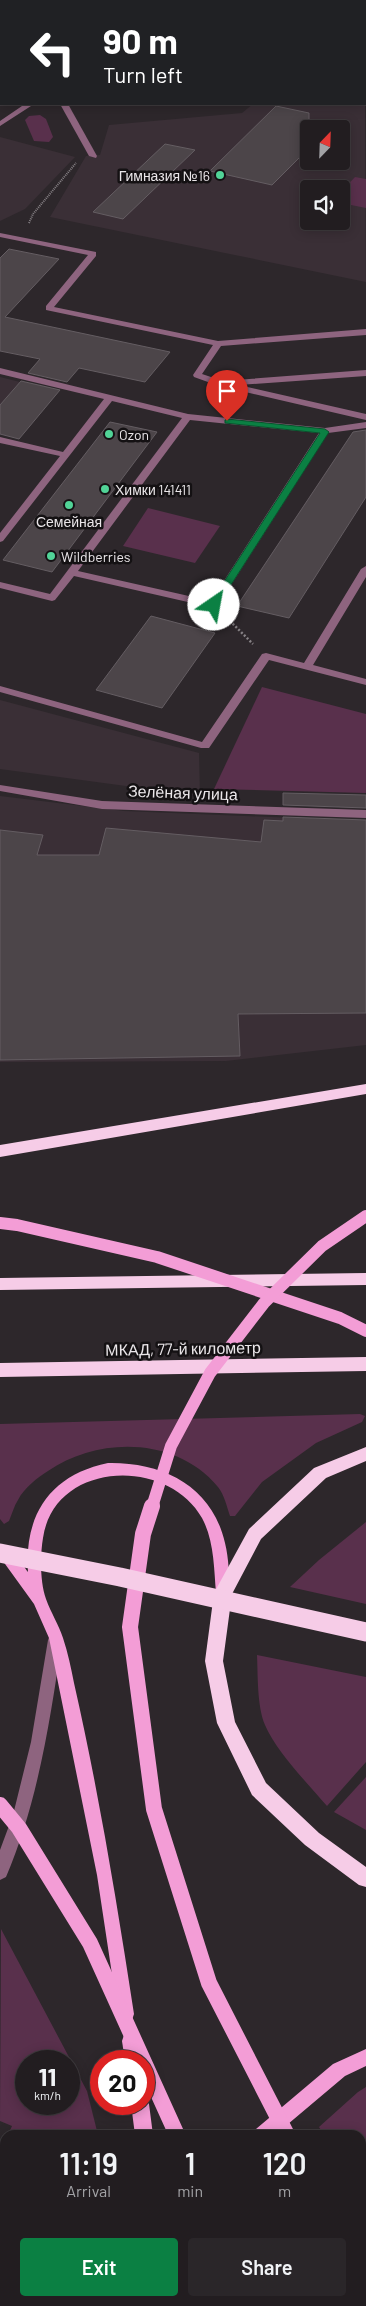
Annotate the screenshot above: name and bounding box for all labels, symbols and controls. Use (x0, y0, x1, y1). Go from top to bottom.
text: 90 m (103, 19, 178, 61)
icon: left (20, 20, 85, 85)
text: Turn left (103, 61, 183, 87)
north arrow (300, 120, 350, 170)
map controls (300, 120, 350, 230)
place label: Гимназия №16 (119, 167, 210, 184)
marker: Гимназия №16 (214, 169, 226, 181)
button: sound (300, 180, 350, 230)
pin (206, 370, 248, 421)
icon: arrive (213, 377, 241, 405)
place label: Ozon (119, 426, 149, 443)
marker: Ozon (103, 428, 115, 440)
place label: Химки 141411 (115, 481, 191, 498)
marker: Химки 141411 (99, 483, 111, 495)
marker: Семейная (63, 499, 75, 511)
place label: Семейная (36, 513, 102, 530)
place label: Wildberries (61, 548, 131, 565)
marker: Wildberries (45, 550, 57, 562)
position arrow (187, 578, 239, 630)
street label: Зелёная улица (128, 781, 238, 803)
street label: МКАД, 77-й километр (105, 1337, 261, 1359)
speed limit sign: 20 (90, 2050, 155, 2115)
text: 11 (39, 2061, 56, 2091)
text: km/h (34, 2088, 61, 2102)
text: 11:19 (59, 2145, 118, 2181)
text: 1 (185, 2145, 195, 2181)
text: 120 (262, 2145, 307, 2181)
text: Arrival (66, 2181, 111, 2200)
text: min (177, 2181, 203, 2200)
text: m (278, 2181, 291, 2200)
button: Exit (20, 2238, 178, 2296)
button: Share (188, 2238, 346, 2296)

